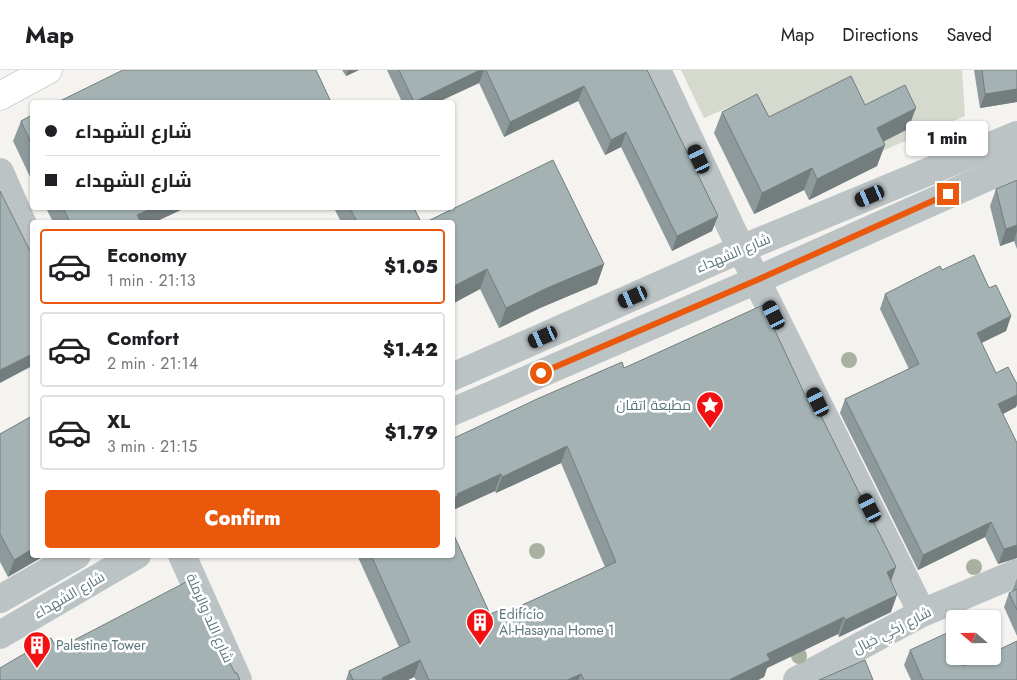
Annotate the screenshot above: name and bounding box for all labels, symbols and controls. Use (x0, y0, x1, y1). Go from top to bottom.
text: Map (25, 17, 74, 52)
text: Map (781, 22, 814, 48)
text: Directions (842, 22, 918, 48)
text: Saved (946, 22, 992, 48)
text: شارع الشهداء (75, 118, 192, 145)
callout: 1 min (907, 122, 989, 156)
text: 1 min (927, 127, 967, 150)
car (685, 142, 712, 176)
text: شارع الشهداء (75, 167, 192, 194)
car (853, 183, 886, 209)
route end (937, 183, 959, 205)
street label: شارع الشهداء (693, 228, 773, 278)
text: Economy (107, 242, 187, 269)
icon: car (47, 244, 92, 289)
text: $1.05 (384, 253, 438, 280)
text: 1 min · 21:13 (107, 269, 195, 292)
car (616, 284, 649, 310)
car (760, 298, 787, 332)
car (526, 324, 559, 350)
text: Comfort (107, 325, 179, 352)
icon: car (47, 327, 92, 372)
text: $1.42 (383, 336, 438, 363)
text: 2 min · 21:14 (107, 352, 198, 375)
route start (530, 362, 552, 384)
car (804, 385, 831, 419)
place icon: مطبعة اتقان (695, 390, 725, 429)
place label: مطبعة اتقان (616, 395, 691, 415)
text: XL (107, 408, 130, 435)
icon: car (47, 410, 92, 455)
text: $1.79 (385, 419, 438, 446)
text: 3 min · 21:15 (107, 435, 197, 458)
button: Confirm (45, 490, 440, 548)
car (856, 491, 883, 525)
street label: شارع الشهداء (30, 567, 108, 623)
street label: شارع اللد والرملة (181, 570, 239, 666)
street label: شارع زكي خيال (849, 602, 936, 660)
place label: Edifício Al-Hasayna Home 1 (499, 604, 614, 640)
building icon: Edifício Al-Hasayna Home 1 (465, 607, 495, 646)
north arrow (946, 610, 1001, 665)
map controls (946, 610, 1001, 665)
building icon: Palestine Tower (22, 630, 52, 669)
place label: Palestine Tower (56, 635, 146, 655)

